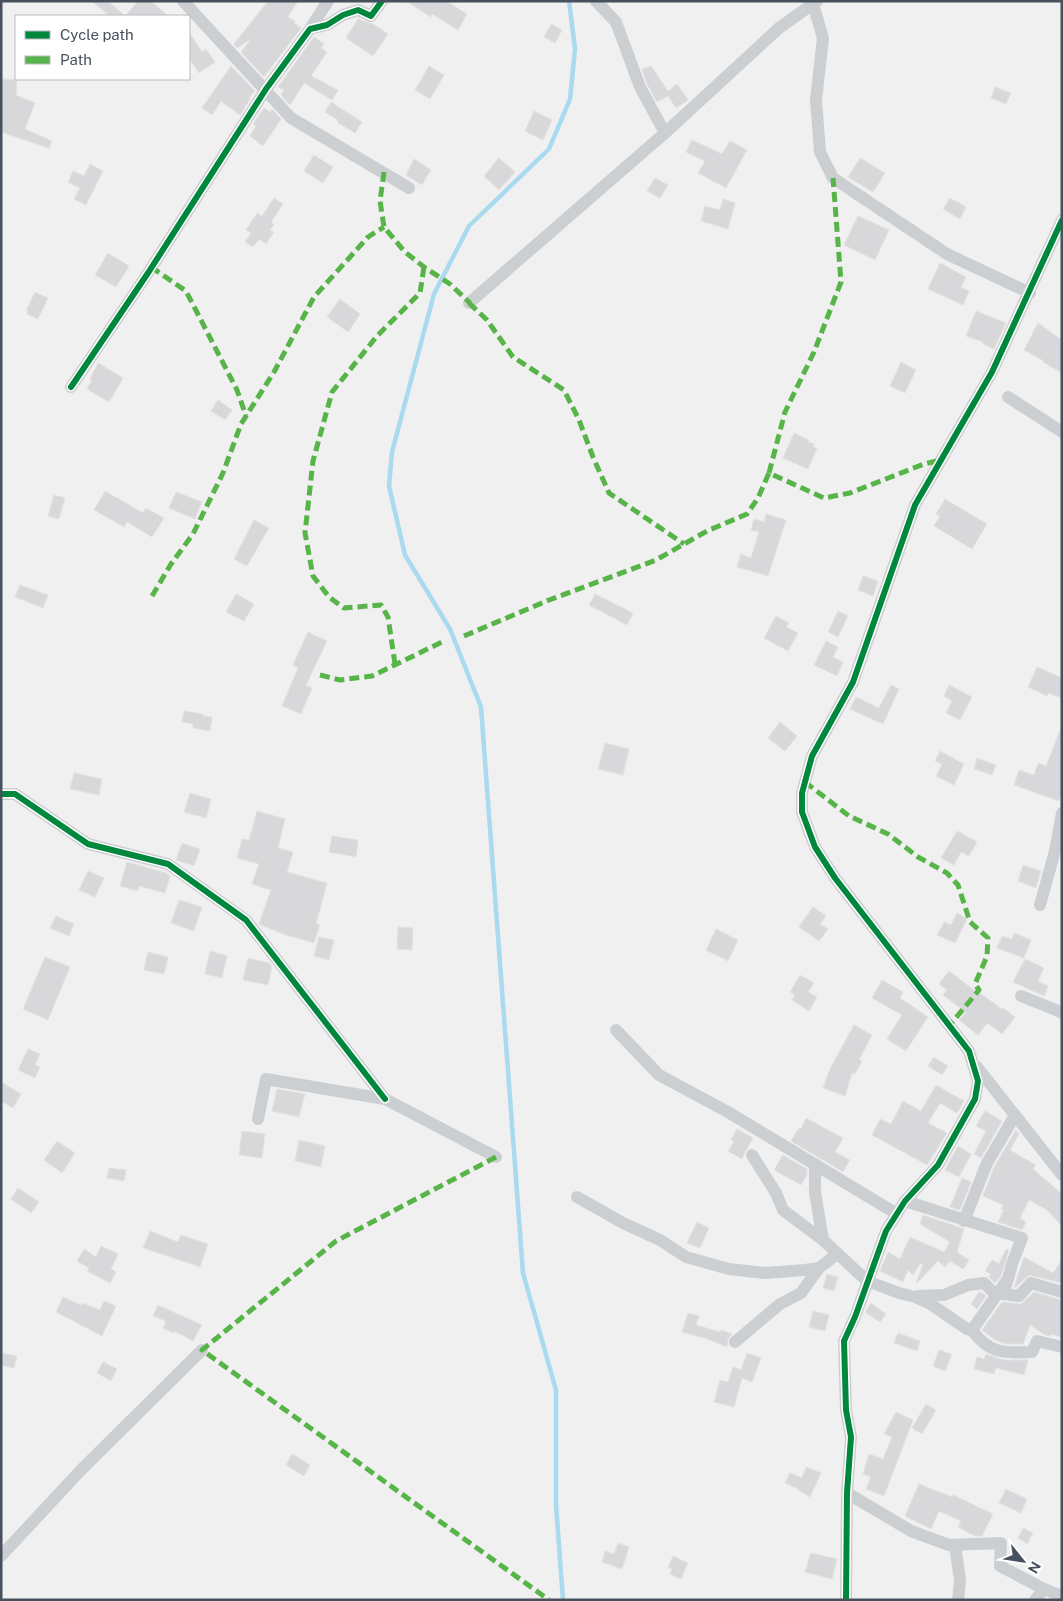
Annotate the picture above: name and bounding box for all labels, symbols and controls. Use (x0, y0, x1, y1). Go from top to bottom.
legend (15, 15, 190, 80)
text: Cycle path (60, 26, 134, 43)
text: Path (60, 51, 92, 68)
north arrow (998, 1536, 1048, 1586)
text: N (1025, 1559, 1044, 1576)

